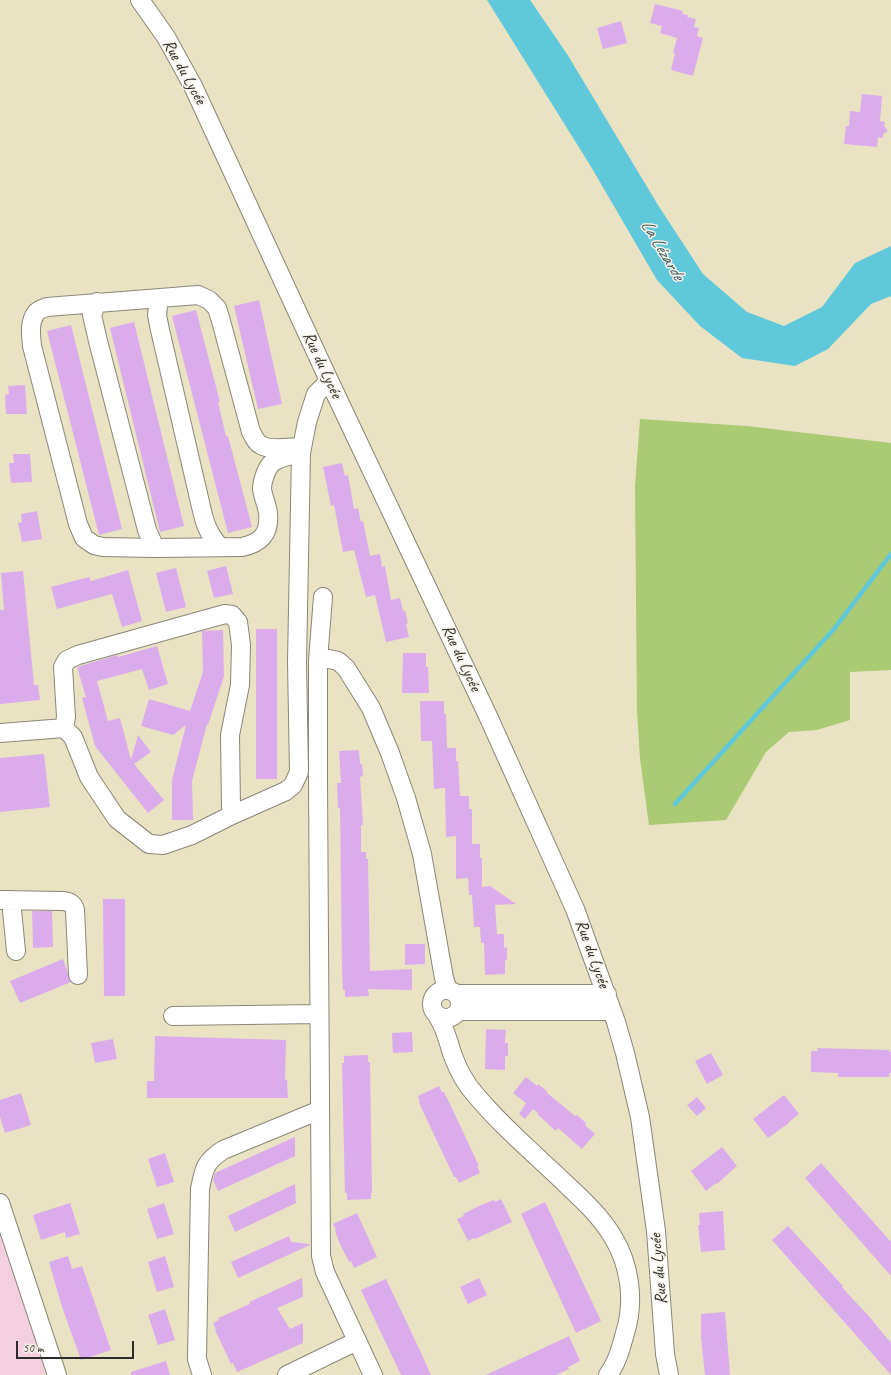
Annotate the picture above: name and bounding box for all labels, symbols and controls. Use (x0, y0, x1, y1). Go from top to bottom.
street label: Rue du Lycée (158, 36, 210, 108)
water label: La Lézarde (636, 216, 688, 284)
street label: Rue du Lycée (298, 328, 346, 402)
street label: Rue du Lycée (437, 621, 485, 695)
street label: Rue du Lycée (570, 917, 614, 991)
street label: Rue du Lycée (646, 1233, 672, 1305)
scale bar (18, 1333, 136, 1359)
text: 50 m (23, 1340, 43, 1356)

